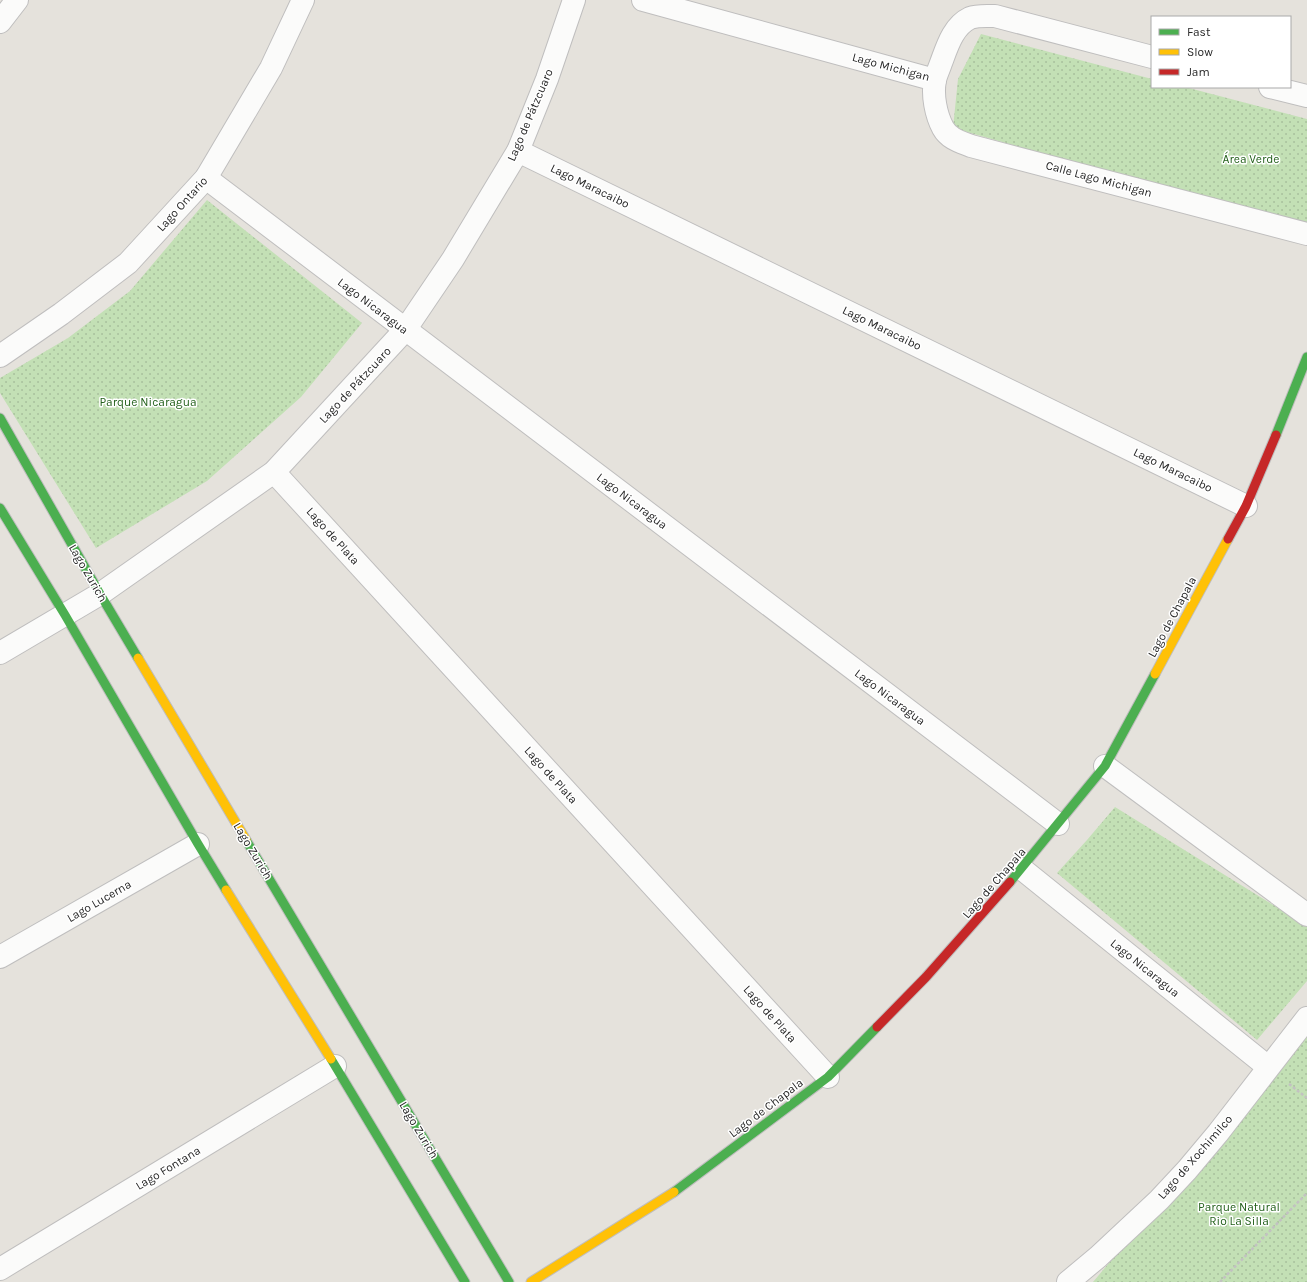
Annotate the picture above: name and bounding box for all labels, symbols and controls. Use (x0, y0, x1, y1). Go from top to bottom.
legend (1151, 16, 1291, 88)
text: Fast (1187, 25, 1211, 39)
text: Slow (1187, 45, 1213, 59)
street label: Lago Michigan (851, 50, 931, 84)
text: Jam (1187, 65, 1210, 79)
street label: Lago de Pátzcuaro (504, 67, 556, 163)
park label: Área Verde (1223, 151, 1280, 166)
street label: Calle Lago Michigan (1044, 158, 1154, 200)
street label: Lago Maracaibo (548, 161, 632, 211)
street label: Lago Ontario (154, 174, 210, 234)
street label: Lago Nicaragua (335, 275, 411, 337)
street label: Lago Maracaibo (840, 303, 924, 353)
street label: Lago de Pátzcuaro (316, 344, 394, 426)
park label: Parque Nicaragua (99, 395, 197, 409)
street label: Lago Maracaibo (1131, 445, 1215, 495)
street label: Lago Nicaragua (594, 470, 670, 532)
street label: Lago de Plata (304, 504, 362, 568)
street label: Lago Zurich (66, 542, 110, 604)
street label: Lago de Chapala (1145, 574, 1199, 660)
street label: Lago Nicaragua (852, 666, 928, 728)
street label: Lago de Plata (522, 743, 580, 807)
street label: Lago Zurich (230, 820, 276, 882)
street label: Lago de Chapala (959, 845, 1029, 921)
street label: Lago Lucerna (64, 877, 134, 925)
street label: Lago Nicaragua (1108, 936, 1182, 1000)
street label: Lago de Plata (741, 982, 799, 1046)
street label: Lago de Chapala (726, 1076, 806, 1140)
street label: Lago Zurich (396, 1099, 442, 1161)
street label: Lago de Xochimilco (1155, 1112, 1235, 1202)
street label: Lago Fontana (133, 1143, 203, 1193)
park label: Parque Natural Rio La Silla (1198, 1200, 1280, 1228)

